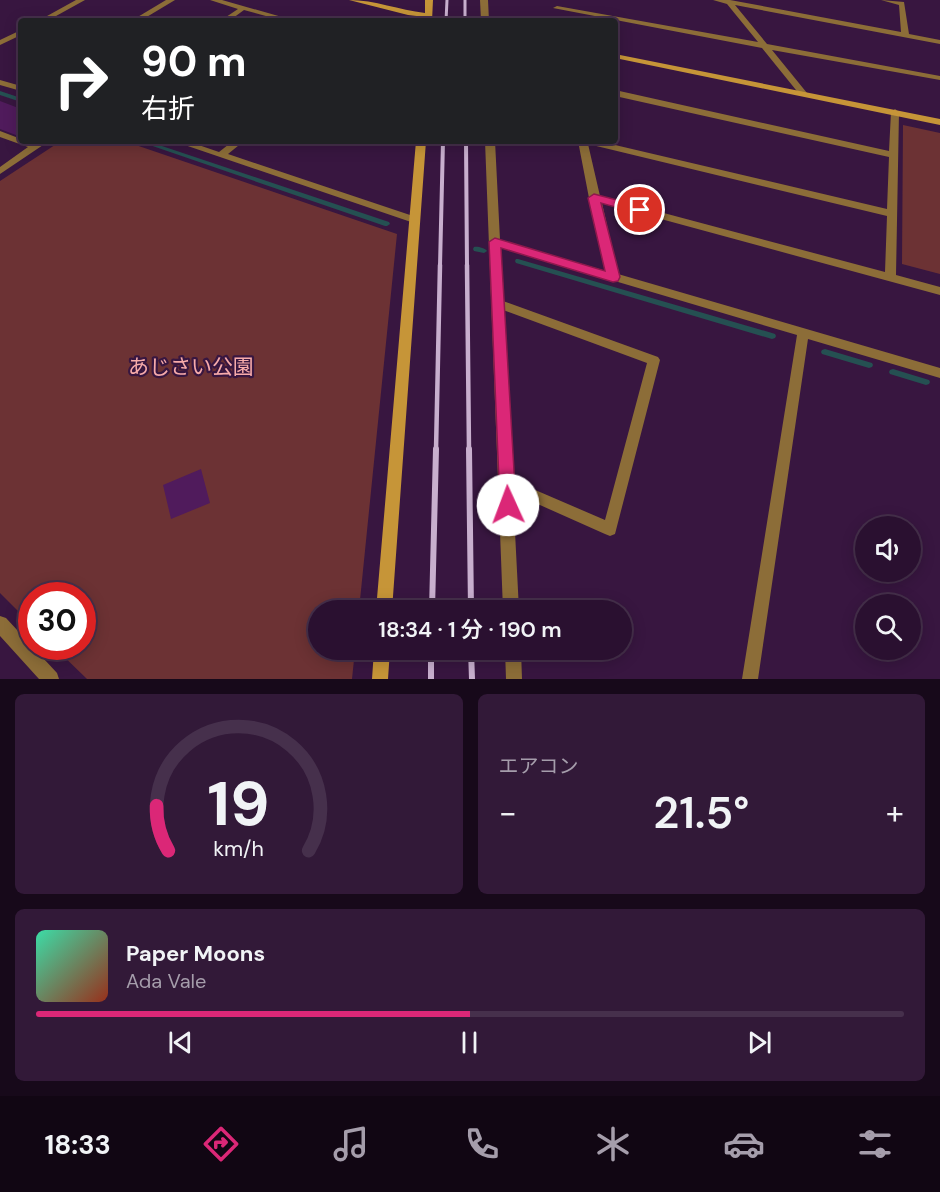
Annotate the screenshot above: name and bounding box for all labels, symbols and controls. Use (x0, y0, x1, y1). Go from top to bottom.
text: 90 m (141, 34, 247, 89)
icon: right (42, 42, 120, 120)
text: 右折 (141, 91, 195, 126)
pin (614, 184, 665, 235)
icon: arrive (623, 193, 656, 226)
park label: あじさい公園 (128, 353, 254, 381)
position arrow (476, 473, 540, 537)
map controls (855, 516, 921, 660)
button: sound (855, 516, 921, 582)
speed limit sign: 30 (18, 582, 96, 660)
button: search (855, 594, 921, 660)
text: 18:34 · 1 分 · 190 m (378, 615, 562, 644)
text: エアコン (499, 753, 579, 779)
text: 19 (208, 763, 270, 844)
text: 21.5° (653, 783, 749, 842)
text: − (499, 791, 517, 834)
text: + (886, 791, 904, 834)
text: km/h (213, 835, 264, 863)
text: Paper Moons (126, 939, 265, 968)
text: Ada Vale (126, 968, 206, 994)
icon: previous (164, 1026, 197, 1059)
icon: pause (453, 1026, 486, 1059)
icon: next (743, 1026, 776, 1059)
icon: directions (200, 1123, 242, 1165)
icon: music (330, 1123, 372, 1165)
icon: phone (461, 1123, 503, 1165)
icon: climate (592, 1123, 634, 1165)
icon: car (723, 1123, 765, 1165)
icon: filters (854, 1123, 896, 1165)
text: 18:33 (44, 1127, 111, 1162)

